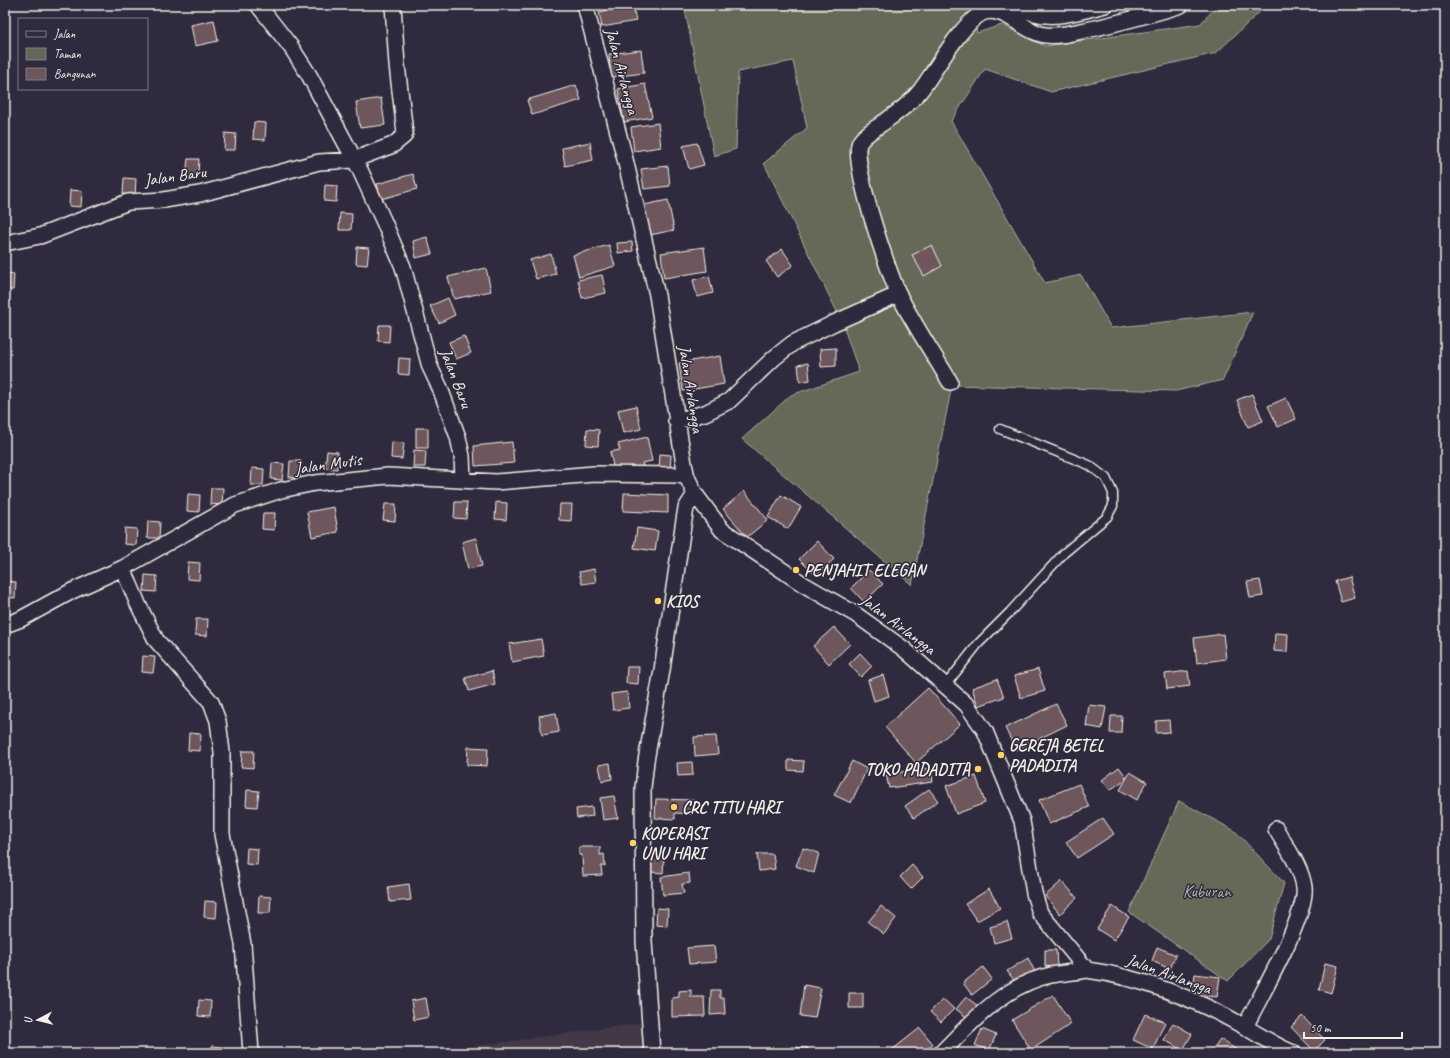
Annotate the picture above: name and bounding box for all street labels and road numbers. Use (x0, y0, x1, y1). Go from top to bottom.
street label: Jalan Airlangga (600, 25, 644, 118)
street label: Jalan Baru (142, 161, 209, 191)
street label: Jalan Airlangga (674, 343, 708, 436)
street label: Jalan Baru (435, 344, 478, 412)
street label: Jalan Mutis (292, 449, 365, 479)
street label: Jalan Airlangga (856, 588, 941, 660)
street label: Jalan Airlangga (1123, 949, 1215, 999)

